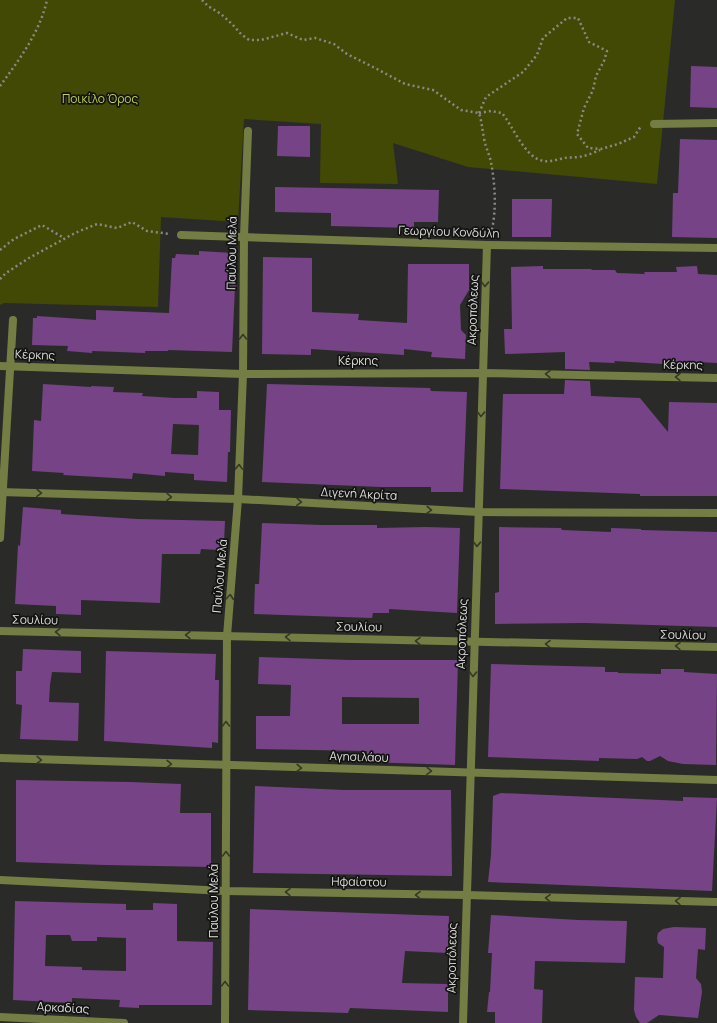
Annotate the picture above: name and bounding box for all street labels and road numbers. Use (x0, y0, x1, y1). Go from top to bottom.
street label: Παύλου Μελά (222, 216, 241, 290)
street label: Γεωργίου Κονδύλη (398, 221, 500, 242)
street label: Ακροπόλεως (463, 274, 482, 345)
street label: Κέρκης (15, 345, 56, 364)
street label: Κέρκης (338, 352, 378, 369)
street label: Κέρκης (663, 356, 704, 373)
street label: Διγενή Ακρίτα (320, 483, 398, 504)
street label: Παύλου Μελά (208, 538, 231, 614)
street label: Ακροπόλεως (452, 598, 471, 669)
street label: Σουλίου (12, 611, 58, 628)
street label: Σουλίου (336, 618, 382, 635)
street label: Σουλίου (660, 626, 706, 643)
street label: Αγησιλάου (329, 747, 389, 766)
street label: Παύλου Μελά (205, 864, 222, 938)
street label: Ηφαίστου (331, 873, 387, 890)
street label: Ακροπόλεως (442, 922, 461, 993)
street label: Αρκαδίας (36, 998, 90, 1017)

